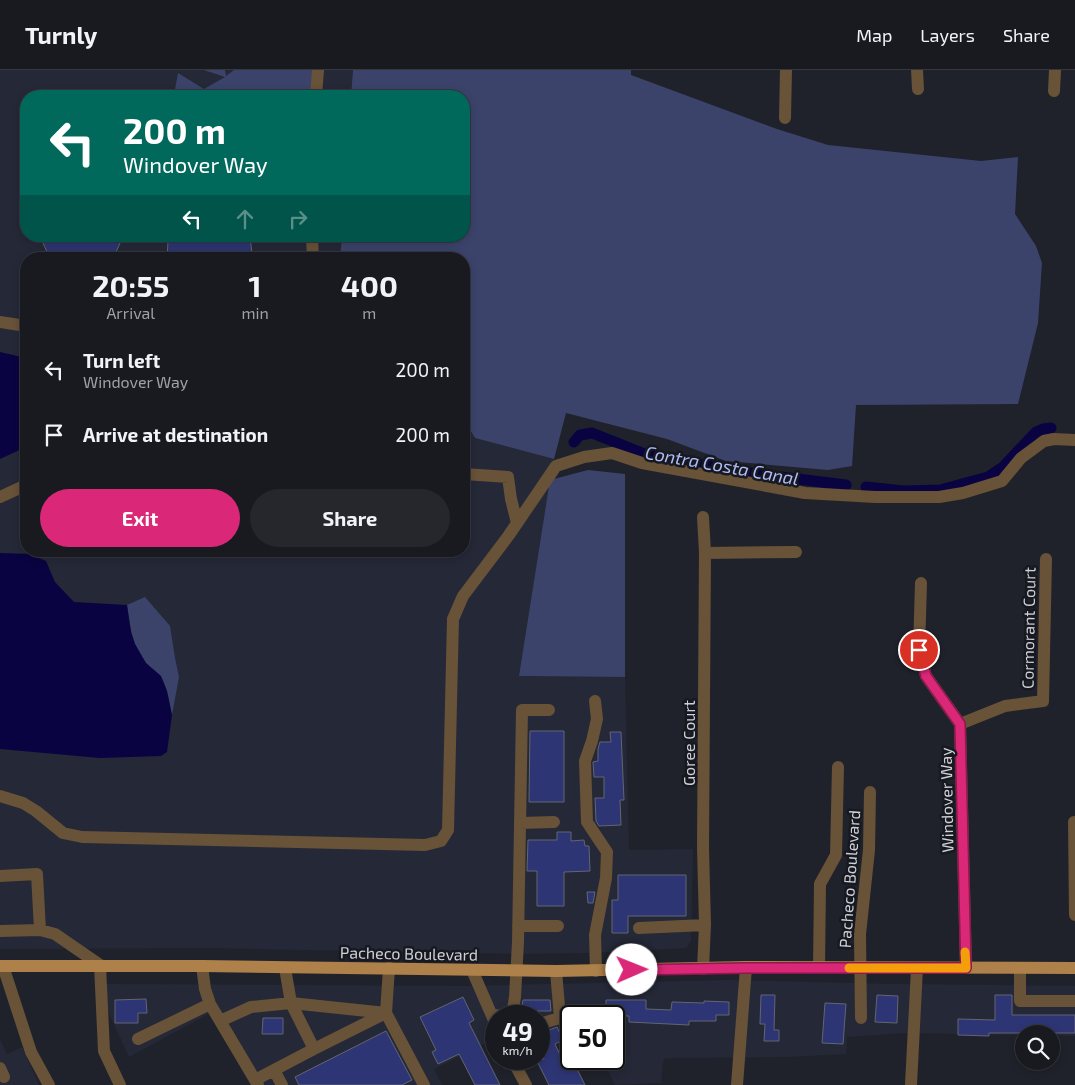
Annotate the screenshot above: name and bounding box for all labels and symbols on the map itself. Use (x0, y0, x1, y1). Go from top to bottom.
water label: Contra Costa Canal (643, 441, 801, 489)
street label: Cormorant Court (1017, 567, 1039, 689)
pin (898, 629, 940, 671)
street label: Goree Court (679, 700, 698, 786)
street label: Windover Way (936, 747, 956, 853)
street label: Pacheco Boulevard (835, 809, 863, 949)
street label: Pacheco Boulevard (340, 942, 478, 964)
position arrow (605, 943, 657, 995)
speed limit sign: 50 (560, 1005, 625, 1070)

